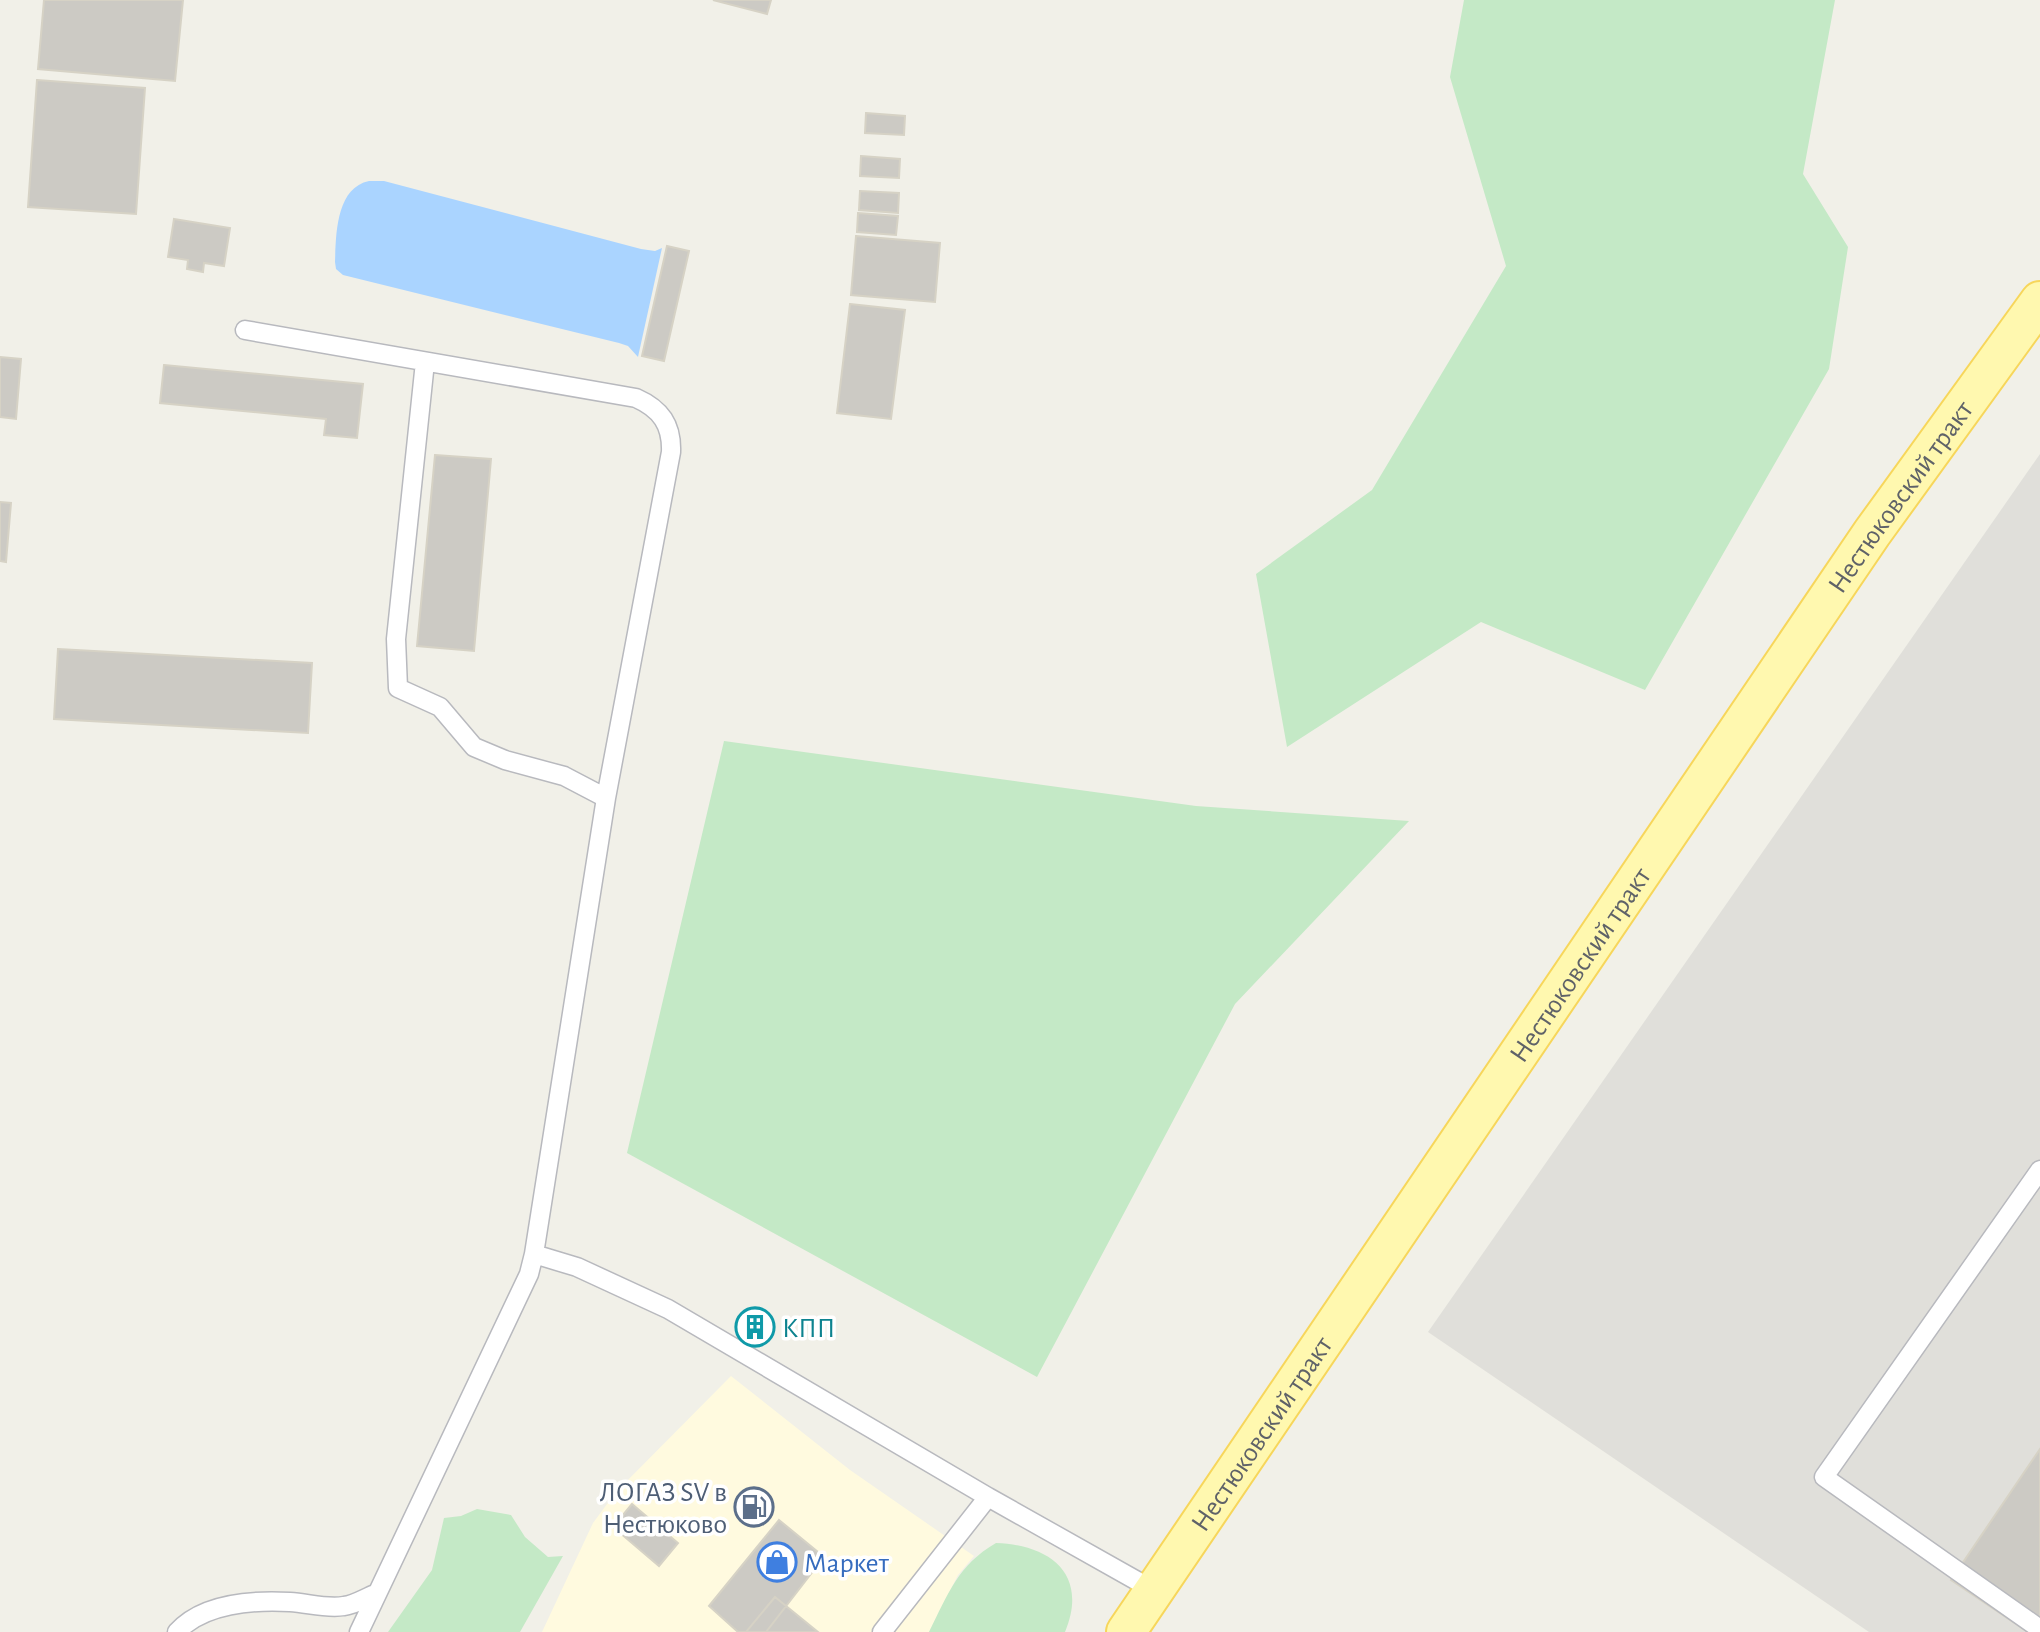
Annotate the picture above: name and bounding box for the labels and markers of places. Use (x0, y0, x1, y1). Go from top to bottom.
building icon: КПП (734, 1306, 776, 1348)
place label: КПП (782, 1315, 835, 1343)
place label: ЛОГАЗ SV в Нестюково (600, 1479, 727, 1539)
fuel station icon: ЛОГАЗ SV в Нестюково (733, 1486, 775, 1528)
shop icon: Маркет (756, 1541, 798, 1583)
place label: Маркет (804, 1550, 890, 1578)

